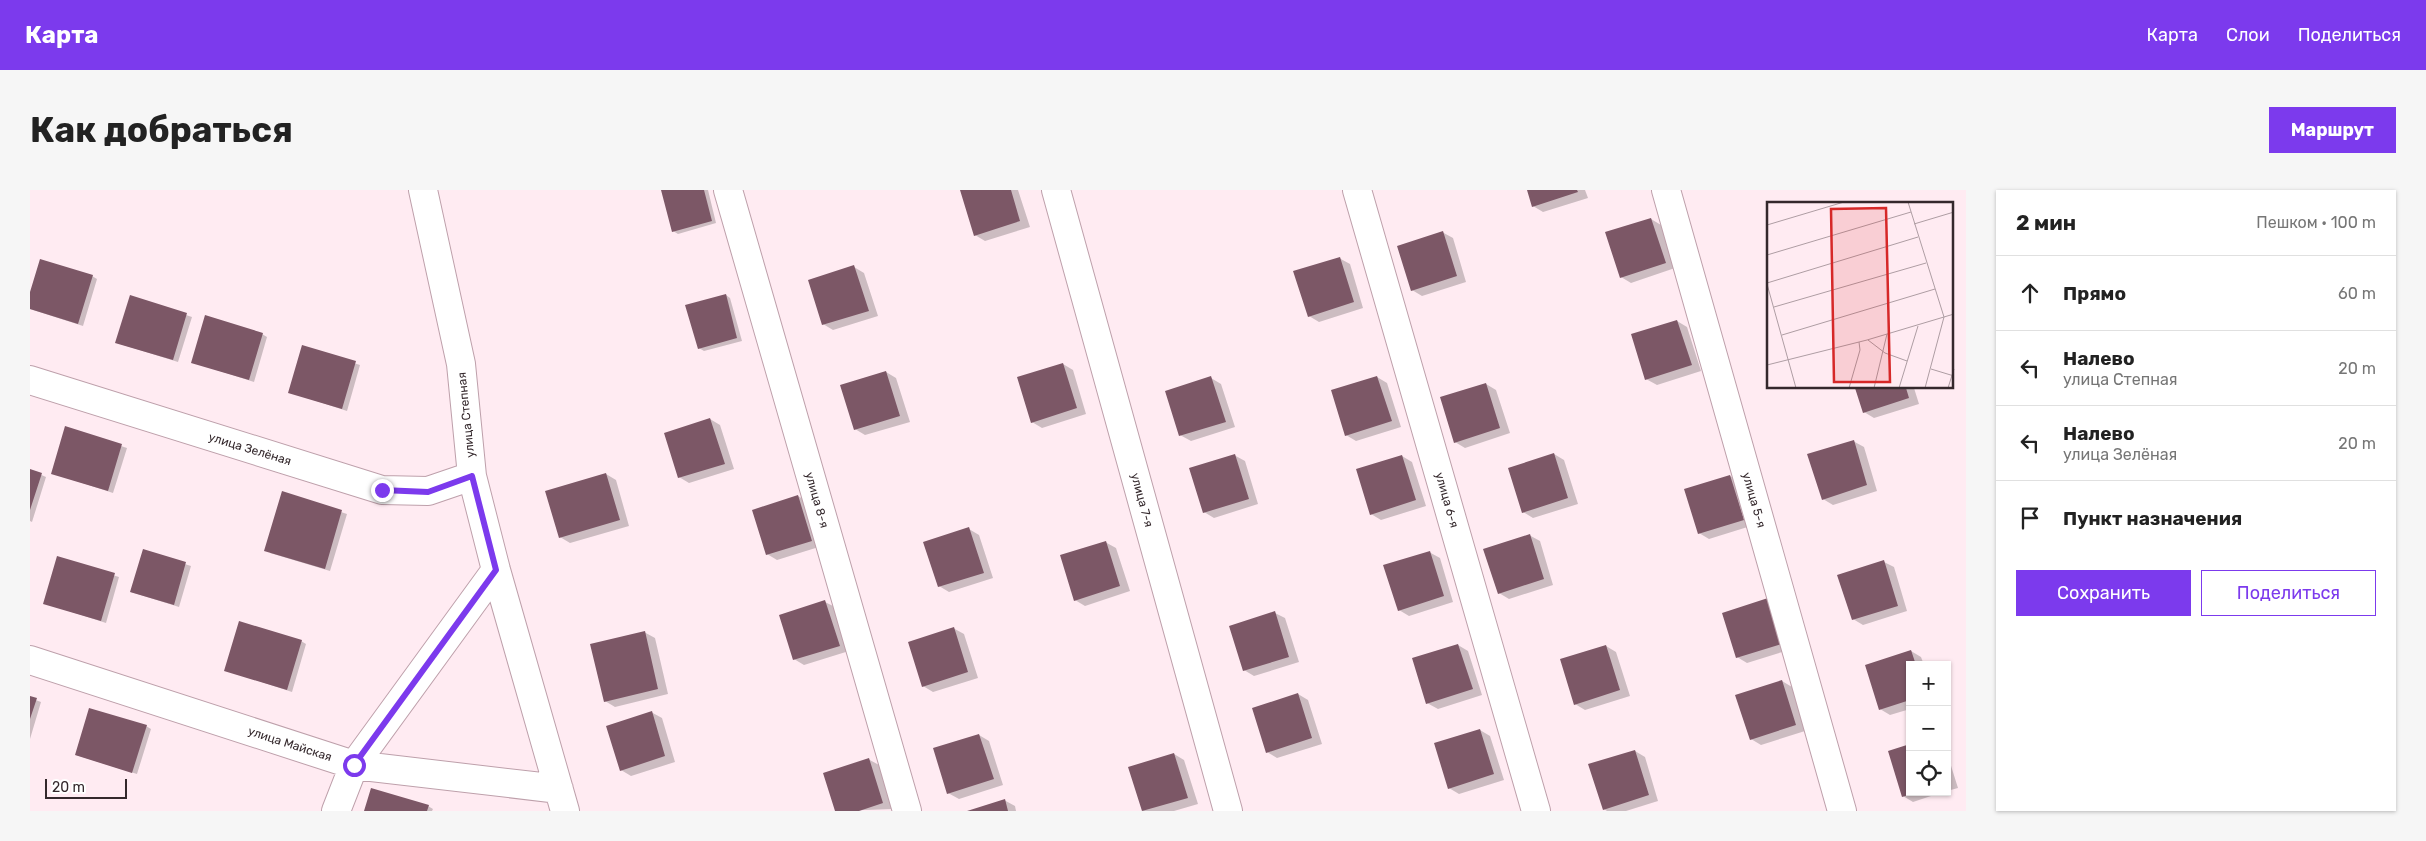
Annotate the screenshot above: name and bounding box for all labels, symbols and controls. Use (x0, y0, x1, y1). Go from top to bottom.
text: Карта (25, 21, 98, 49)
text: Карта (2147, 24, 2198, 46)
text: Слои (2226, 24, 2270, 46)
text: Поделиться (2298, 24, 2401, 46)
button: Маршрут (2269, 107, 2396, 153)
text: Как добраться (30, 109, 293, 151)
inset map (1767, 202, 1954, 389)
text: 2 мин (2016, 210, 2076, 235)
text: Пешком · 100 m (2256, 213, 2376, 232)
icon: ahead (2016, 279, 2044, 307)
text: Прямо (2063, 282, 2126, 305)
text: 60 m (2338, 284, 2376, 303)
text: Налево (2063, 347, 2135, 370)
icon: left (2016, 354, 2044, 382)
text: 20 m (2338, 359, 2376, 378)
text: улица Степная (2063, 370, 2178, 389)
street label: улица Степная (455, 372, 477, 458)
text: Налево (2063, 422, 2135, 445)
icon: left (2016, 429, 2044, 457)
street label: улица Зелёная (207, 430, 293, 468)
text: 20 m (2338, 434, 2376, 453)
text: улица Зелёная (2063, 445, 2177, 464)
street label: улица 8-я (802, 470, 832, 530)
street label: улица 7-я (1128, 471, 1156, 529)
street label: улица 6-я (1432, 471, 1462, 529)
street label: улица 5-я (1739, 471, 1769, 529)
route end (371, 479, 394, 502)
icon: arrive (2016, 504, 2044, 532)
text: Пункт назначения (2063, 507, 2242, 530)
button: Сохранить (2016, 570, 2191, 616)
button: Поделиться (2201, 570, 2376, 616)
map controls (1906, 661, 1951, 796)
button: + (1906, 661, 1951, 706)
button: − (1906, 706, 1951, 751)
street label: улица Майская (246, 724, 334, 764)
button: locate (1906, 751, 1951, 796)
route start (343, 754, 366, 777)
scale bar (45, 776, 128, 799)
text: 20 m (52, 779, 85, 796)

